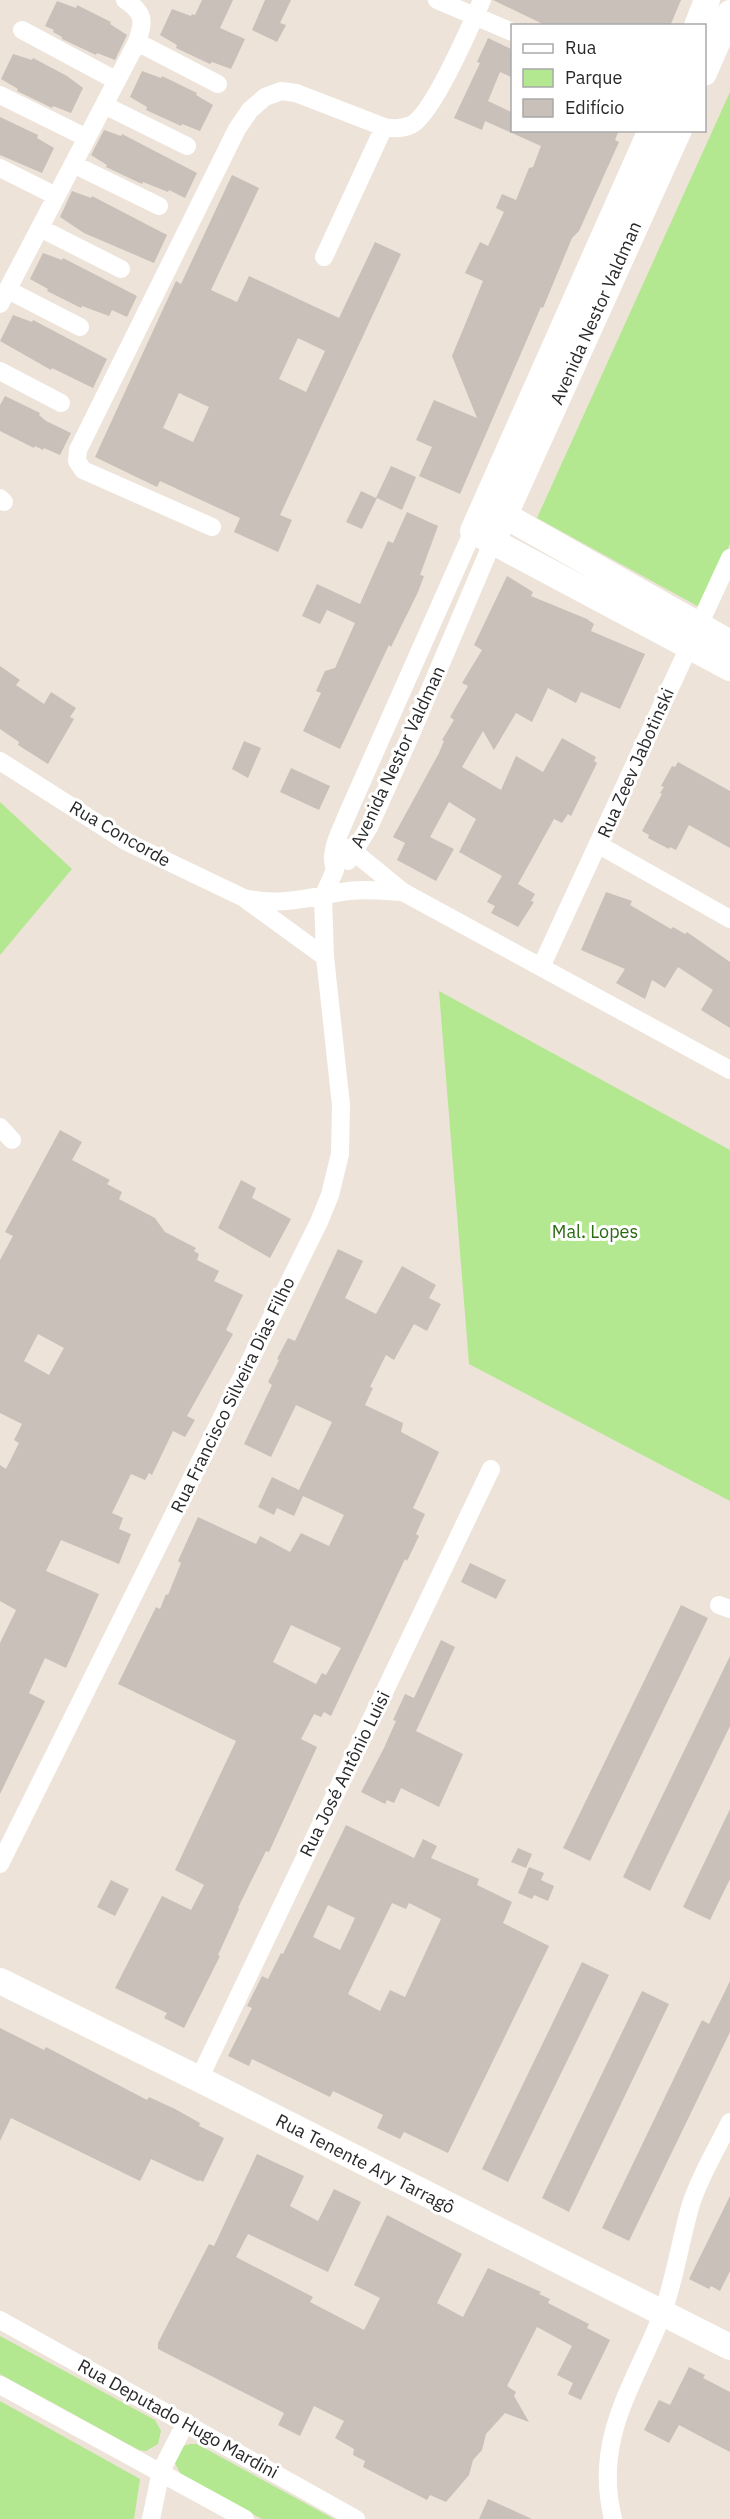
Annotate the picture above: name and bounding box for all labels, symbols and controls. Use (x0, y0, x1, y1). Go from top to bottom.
legend (511, 24, 706, 132)
text: Rua (565, 36, 597, 59)
text: Parque (565, 66, 623, 89)
text: Edifício (565, 96, 624, 119)
street label: Avenida Nestor Valdman (545, 218, 646, 408)
street label: Avenida Nestor Valdman (345, 662, 450, 851)
street label: Rua Zeev Jabotinski (592, 684, 679, 841)
street label: Rua Concorde (66, 795, 175, 872)
park label: Mal. Lopes (552, 1220, 638, 1243)
street label: Rua Francisco Silveira Dias Filho (165, 1273, 300, 1516)
street label: Rua José Antônio Luisi (294, 1687, 395, 1860)
street label: Rua Tenente Ary Tarragô (272, 2108, 459, 2219)
street label: Rua Deputado Hugo Mardini (74, 2354, 283, 2483)

